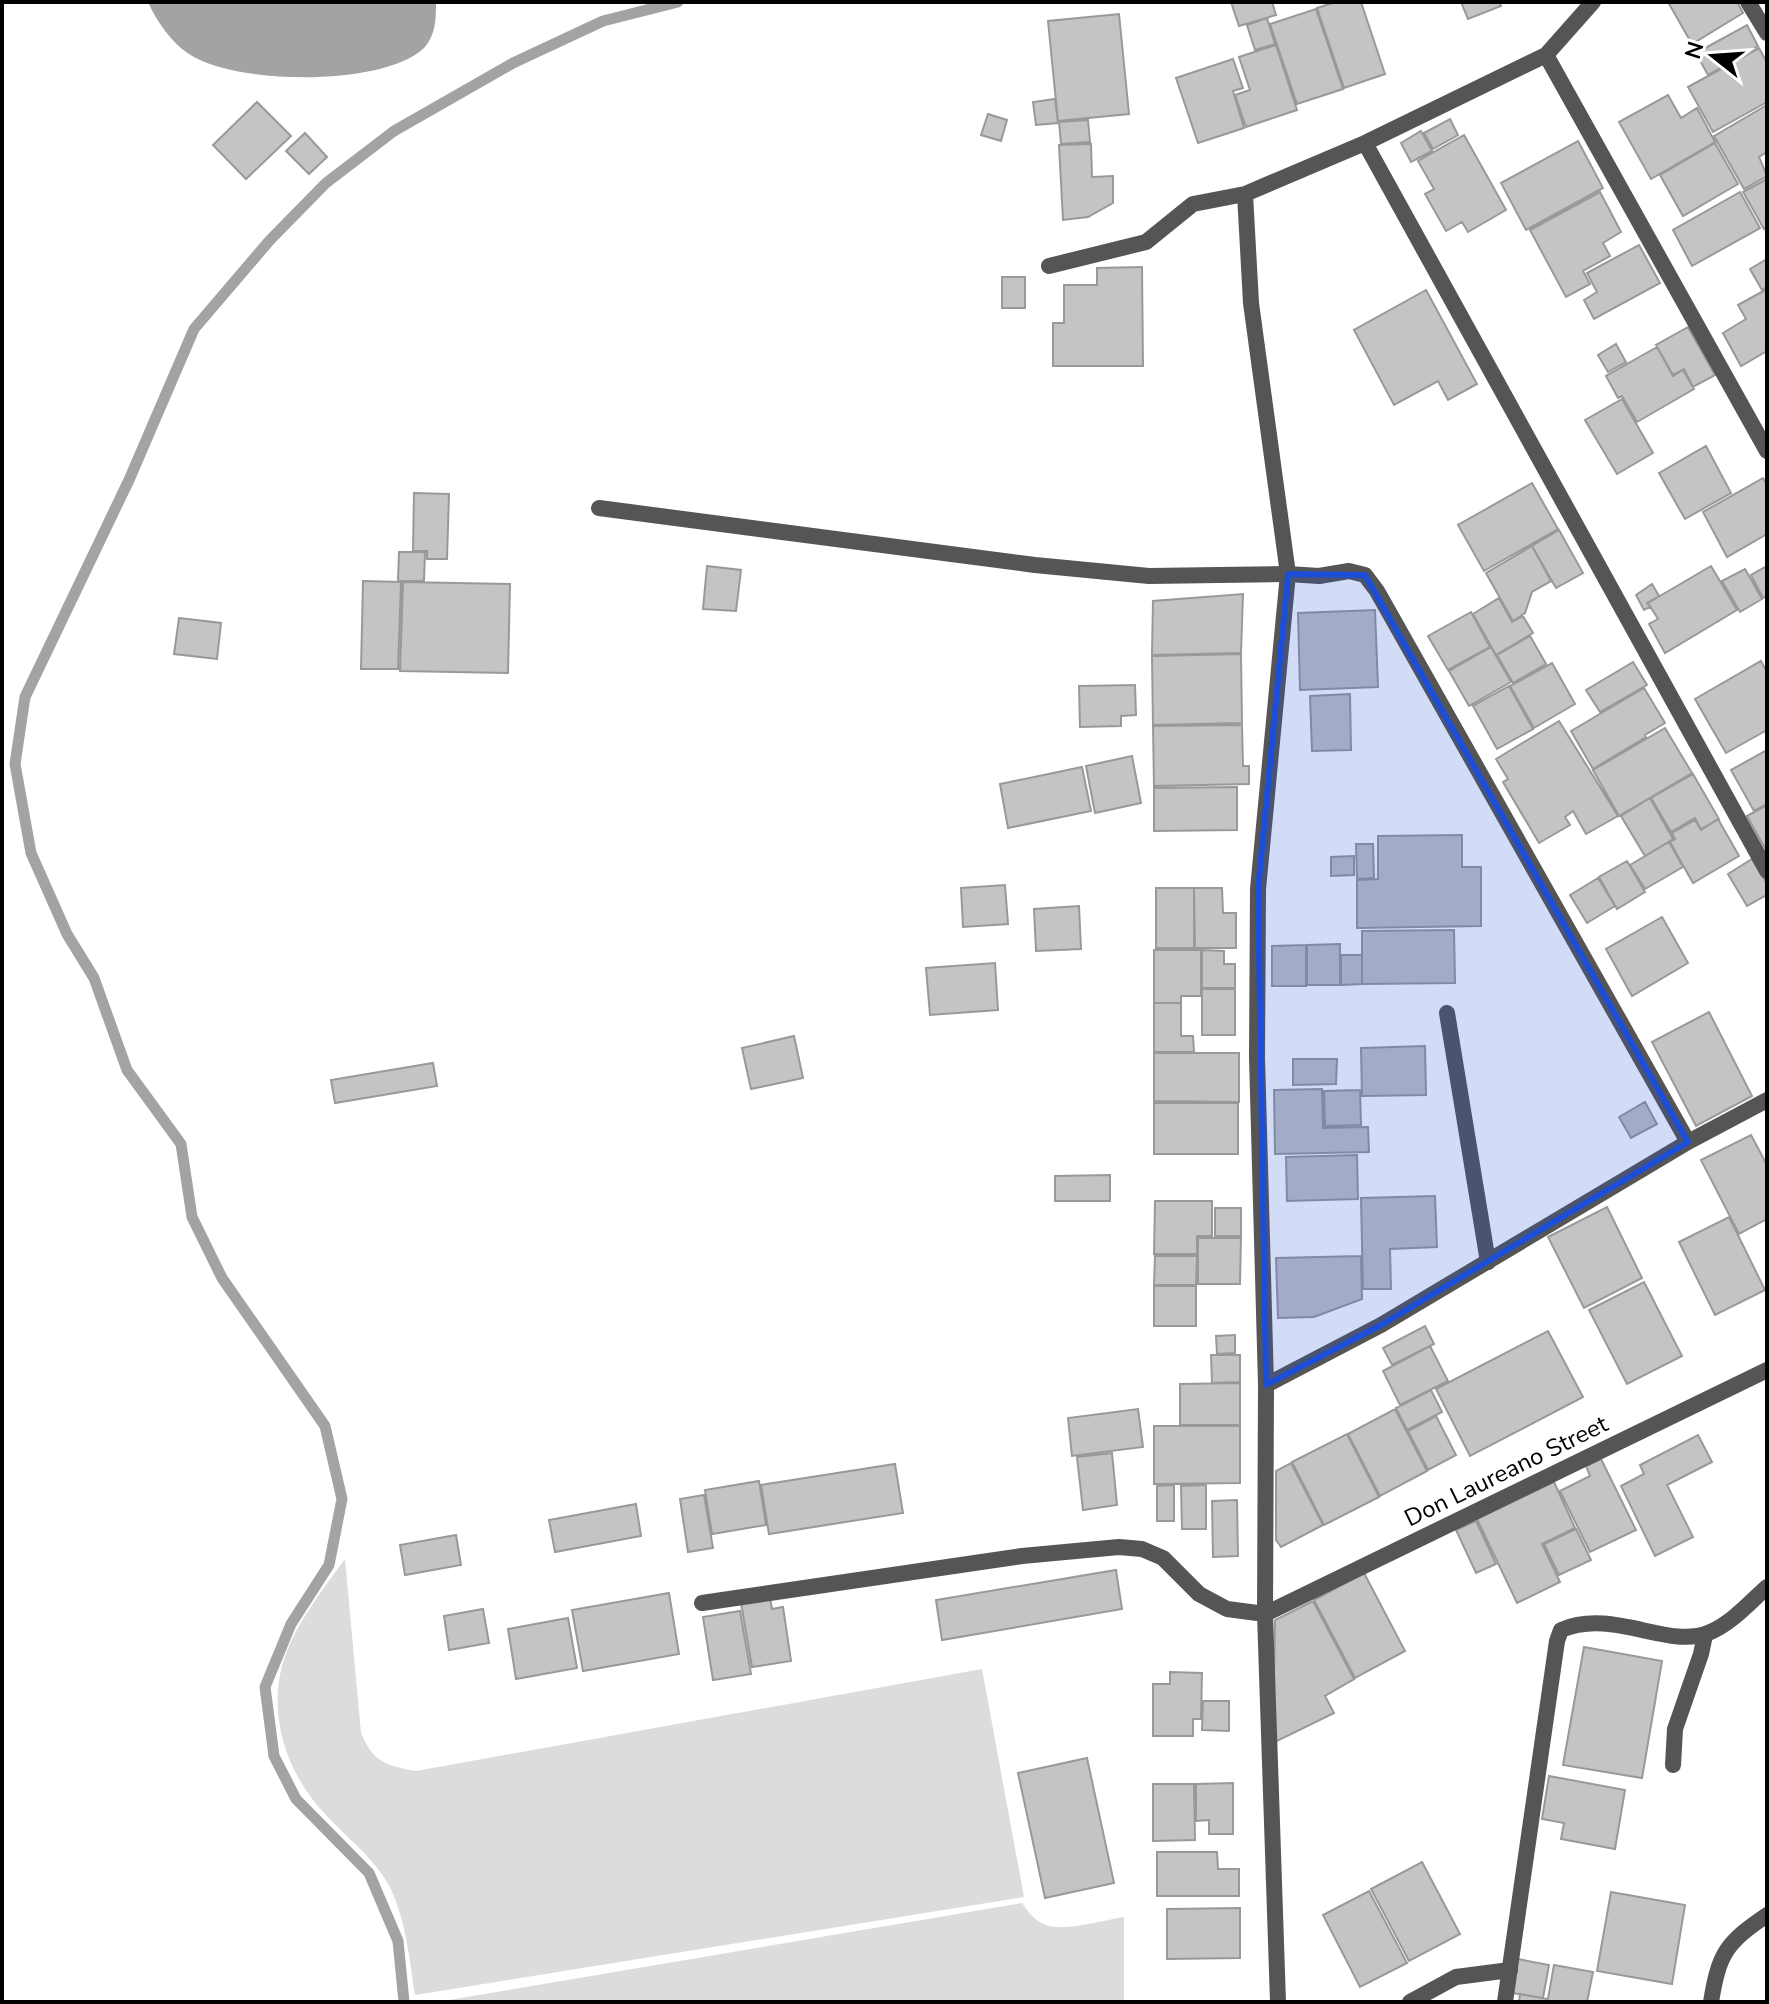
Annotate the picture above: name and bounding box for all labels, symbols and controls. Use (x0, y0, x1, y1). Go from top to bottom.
north arrow (1673, 16, 1753, 96)
text: N (1678, 38, 1712, 63)
street label: Don Laureano Street (1399, 1408, 1614, 1534)

